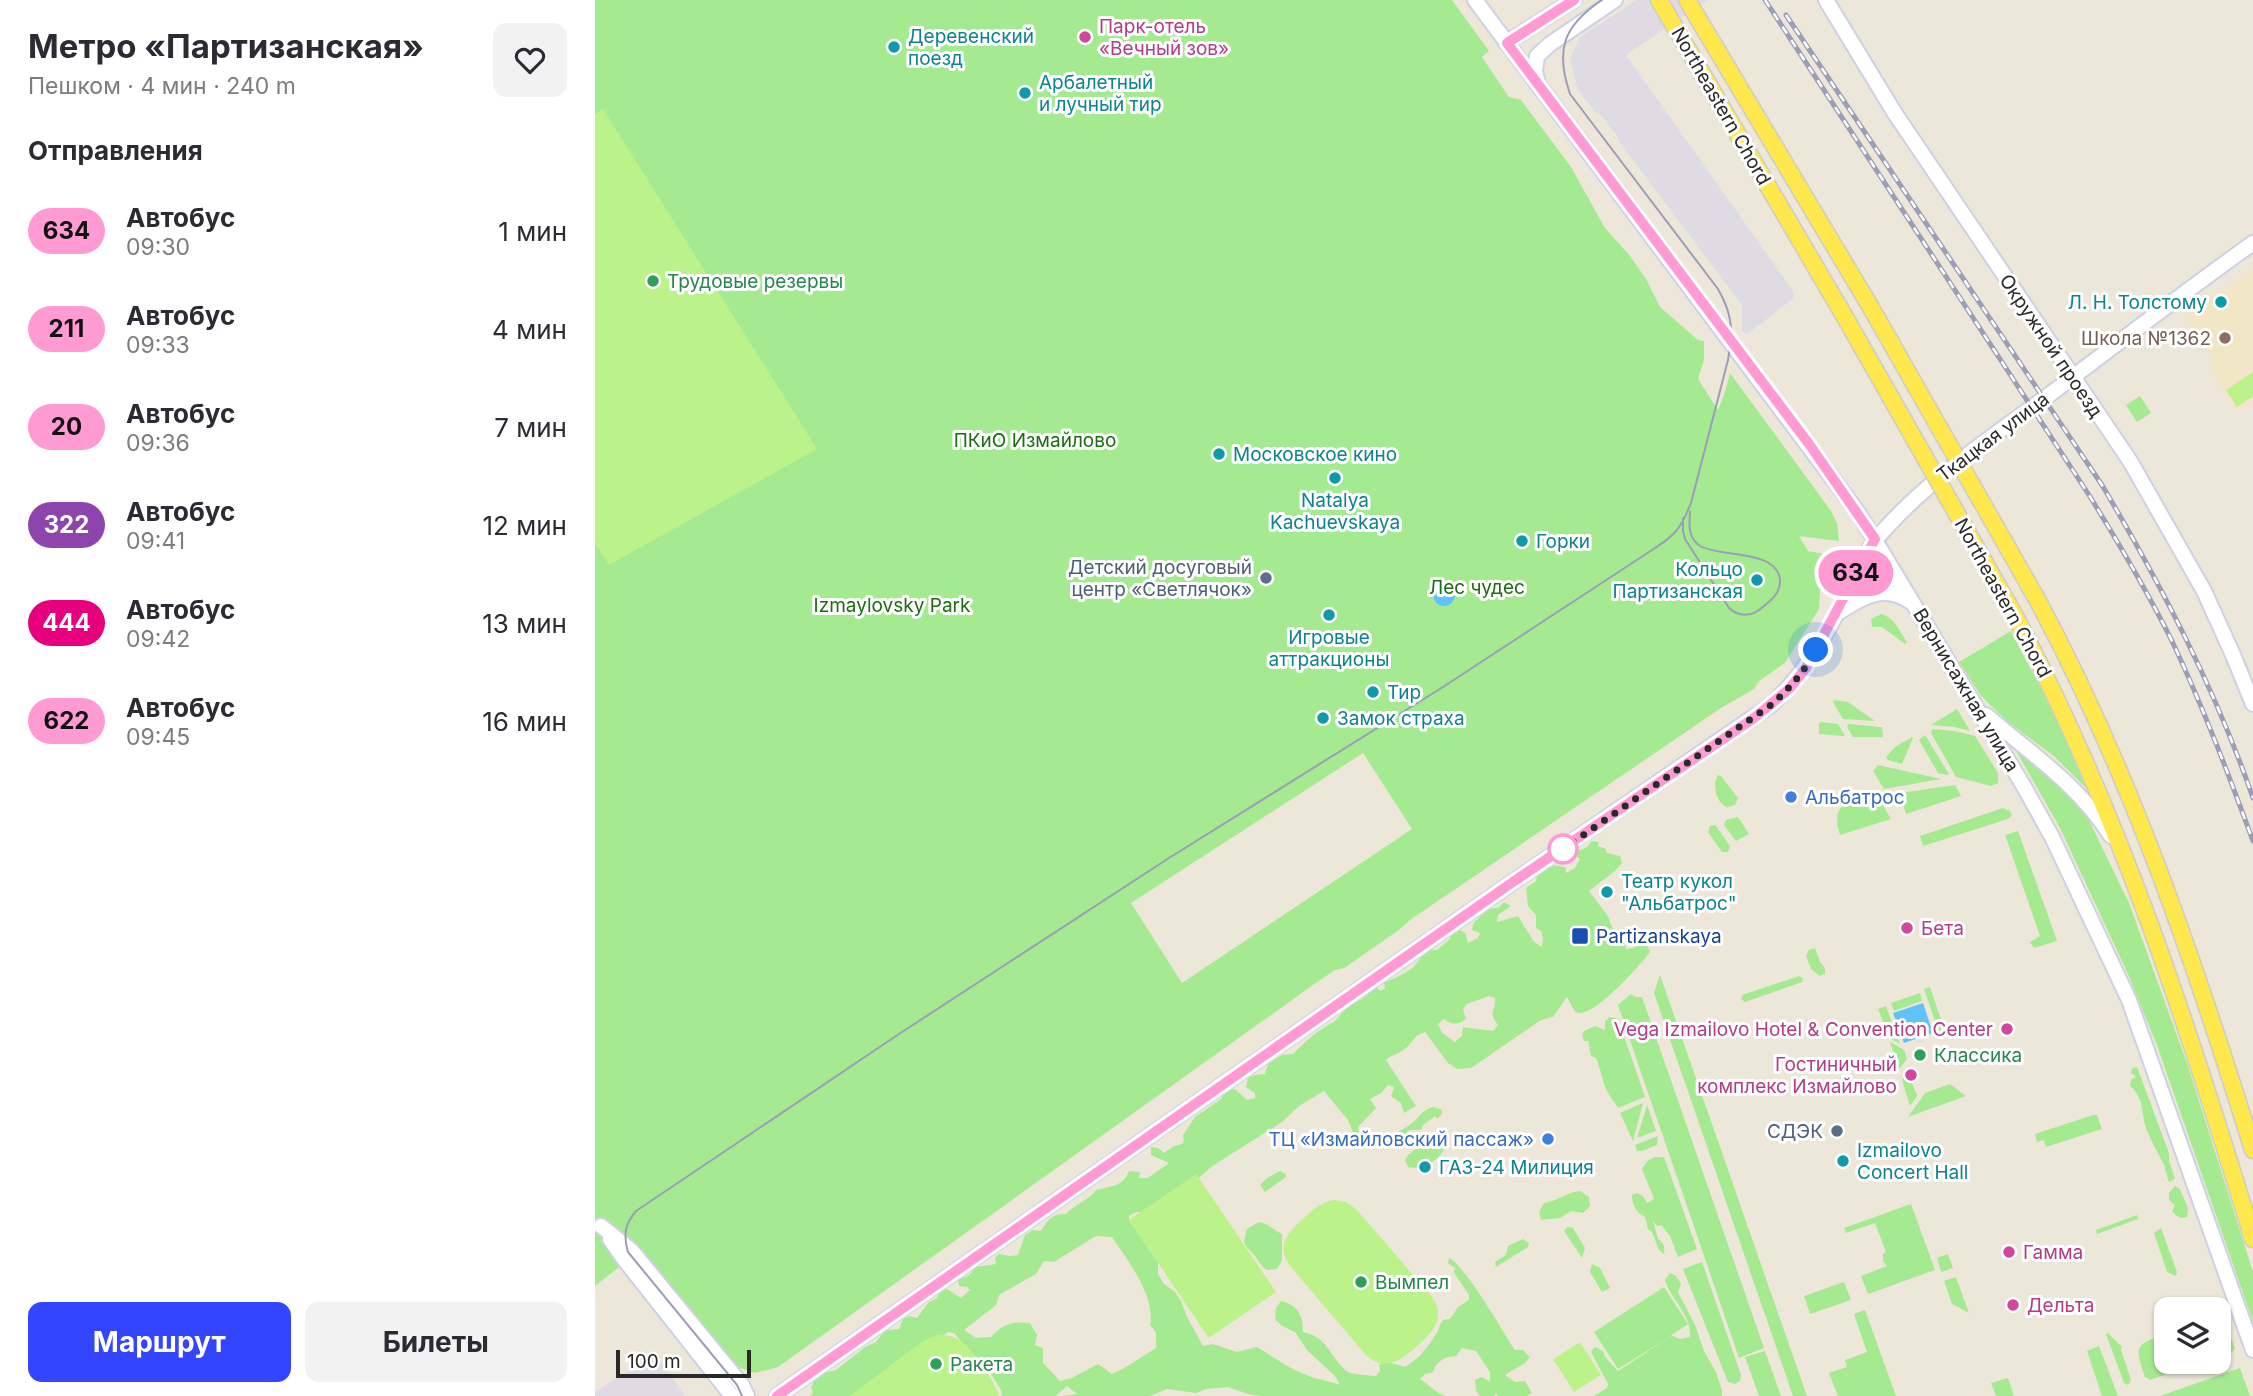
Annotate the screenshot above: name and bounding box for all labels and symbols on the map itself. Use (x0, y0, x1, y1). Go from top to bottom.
place label: Парк-отель «Вечный зов» (1099, 15, 1229, 60)
street label: Northeastern Chord (1666, 23, 1776, 189)
place label: Деревенский поезд (908, 25, 1034, 70)
marker: Парк-отель «Вечный зов» (1077, 29, 1093, 45)
marker: Деревенский поезд (886, 39, 902, 55)
place label: Арбалетный и лучный тир (1039, 71, 1162, 116)
marker: Арбалетный и лучный тир (1017, 85, 1033, 101)
place label: Трудовые резервы (667, 270, 843, 293)
street label: Окружной проезд (1995, 270, 2108, 422)
marker: Трудовые резервы (645, 273, 661, 289)
place label: Л. Н. Толстому (2068, 291, 2207, 314)
marker: Л. Н. Толстому (2213, 294, 2229, 310)
place label: Школа №1362 (2081, 327, 2211, 350)
marker: Школа №1362 (2217, 330, 2233, 346)
street label: Ткацкая улица (1932, 387, 2054, 487)
park label: ПКиО Измайлово (954, 429, 1116, 452)
place label: Московское кино (1233, 443, 1397, 466)
marker: Московское кино (1211, 446, 1227, 462)
marker: Natalya Kachuevskaya (1327, 470, 1343, 486)
place label: Natalya Kachuevskaya (1270, 489, 1400, 534)
street label: Northeastern Chord (1950, 514, 2056, 682)
place label: Горки (1536, 530, 1590, 553)
marker: Горки (1514, 533, 1530, 549)
line badge: 634 (1816, 550, 1896, 596)
place label: Детский досуговый центр «Светлячок» (1068, 556, 1252, 601)
place label: Кольцо Партизанская (1613, 558, 1743, 603)
marker: Детский досуговый центр «Светлячок» (1258, 570, 1274, 586)
marker: Кольцо Партизанская (1749, 572, 1765, 588)
park label: Лес чудес (1429, 576, 1525, 599)
park label: Izmaylovsky Park (814, 594, 971, 617)
street label: Вернисажная улица (1908, 604, 2024, 776)
marker: Игровые аттракционы (1321, 607, 1337, 623)
place label: Игровые аттракционы (1269, 626, 1389, 671)
your location (1798, 632, 1833, 667)
place label: Тир (1387, 681, 1421, 704)
marker: Тир (1365, 684, 1381, 700)
place label: Замок страха (1337, 707, 1465, 730)
marker: Замок страха (1315, 710, 1331, 726)
place label: Альбатрос (1805, 786, 1905, 809)
marker: Альбатрос (1783, 789, 1799, 805)
unlabelled marker (1548, 834, 1578, 864)
place label: Театр кукол "Альбатрос" (1621, 870, 1737, 915)
marker: Театр кукол "Альбатрос" (1599, 884, 1615, 900)
place label: Бета (1921, 917, 1964, 940)
marker: Бета (1899, 920, 1915, 936)
place label: Partizanskaya (1596, 925, 1722, 948)
marker: Partizanskaya (1570, 926, 1590, 946)
place label: Vega Izmailovo Hotel & Convention Center (1614, 1018, 1993, 1041)
marker: Vega Izmailovo Hotel & Convention Center (1999, 1021, 2015, 1037)
place label: Классика (1934, 1044, 2022, 1067)
marker: Классика (1912, 1047, 1928, 1063)
place label: Гостиничный комплекс Измайлово (1697, 1053, 1897, 1098)
marker: Гостиничный комплекс Измайлово (1903, 1067, 1919, 1083)
place label: СДЭК (1767, 1120, 1823, 1143)
marker: СДЭК (1829, 1123, 1845, 1139)
place label: ТЦ «Измайловский пассаж» (1269, 1128, 1534, 1151)
marker: ТЦ «Измайловский пассаж» (1540, 1131, 1556, 1147)
place label: Izmailovo Concert Hall (1857, 1139, 1968, 1184)
marker: Izmailovo Concert Hall (1835, 1153, 1851, 1169)
place label: ГАЗ-24 Милиция (1439, 1156, 1594, 1179)
marker: ГАЗ-24 Милиция (1417, 1159, 1433, 1175)
place label: Гамма (2023, 1241, 2083, 1264)
marker: Гамма (2001, 1244, 2017, 1260)
place label: Вымпел (1375, 1271, 1449, 1294)
marker: Вымпел (1353, 1274, 1369, 1290)
place label: Дельта (2027, 1294, 2094, 1317)
marker: Дельта (2005, 1297, 2021, 1313)
scale bar (616, 1347, 751, 1379)
place label: Ракета (950, 1353, 1013, 1376)
marker: Ракета (928, 1356, 944, 1372)

